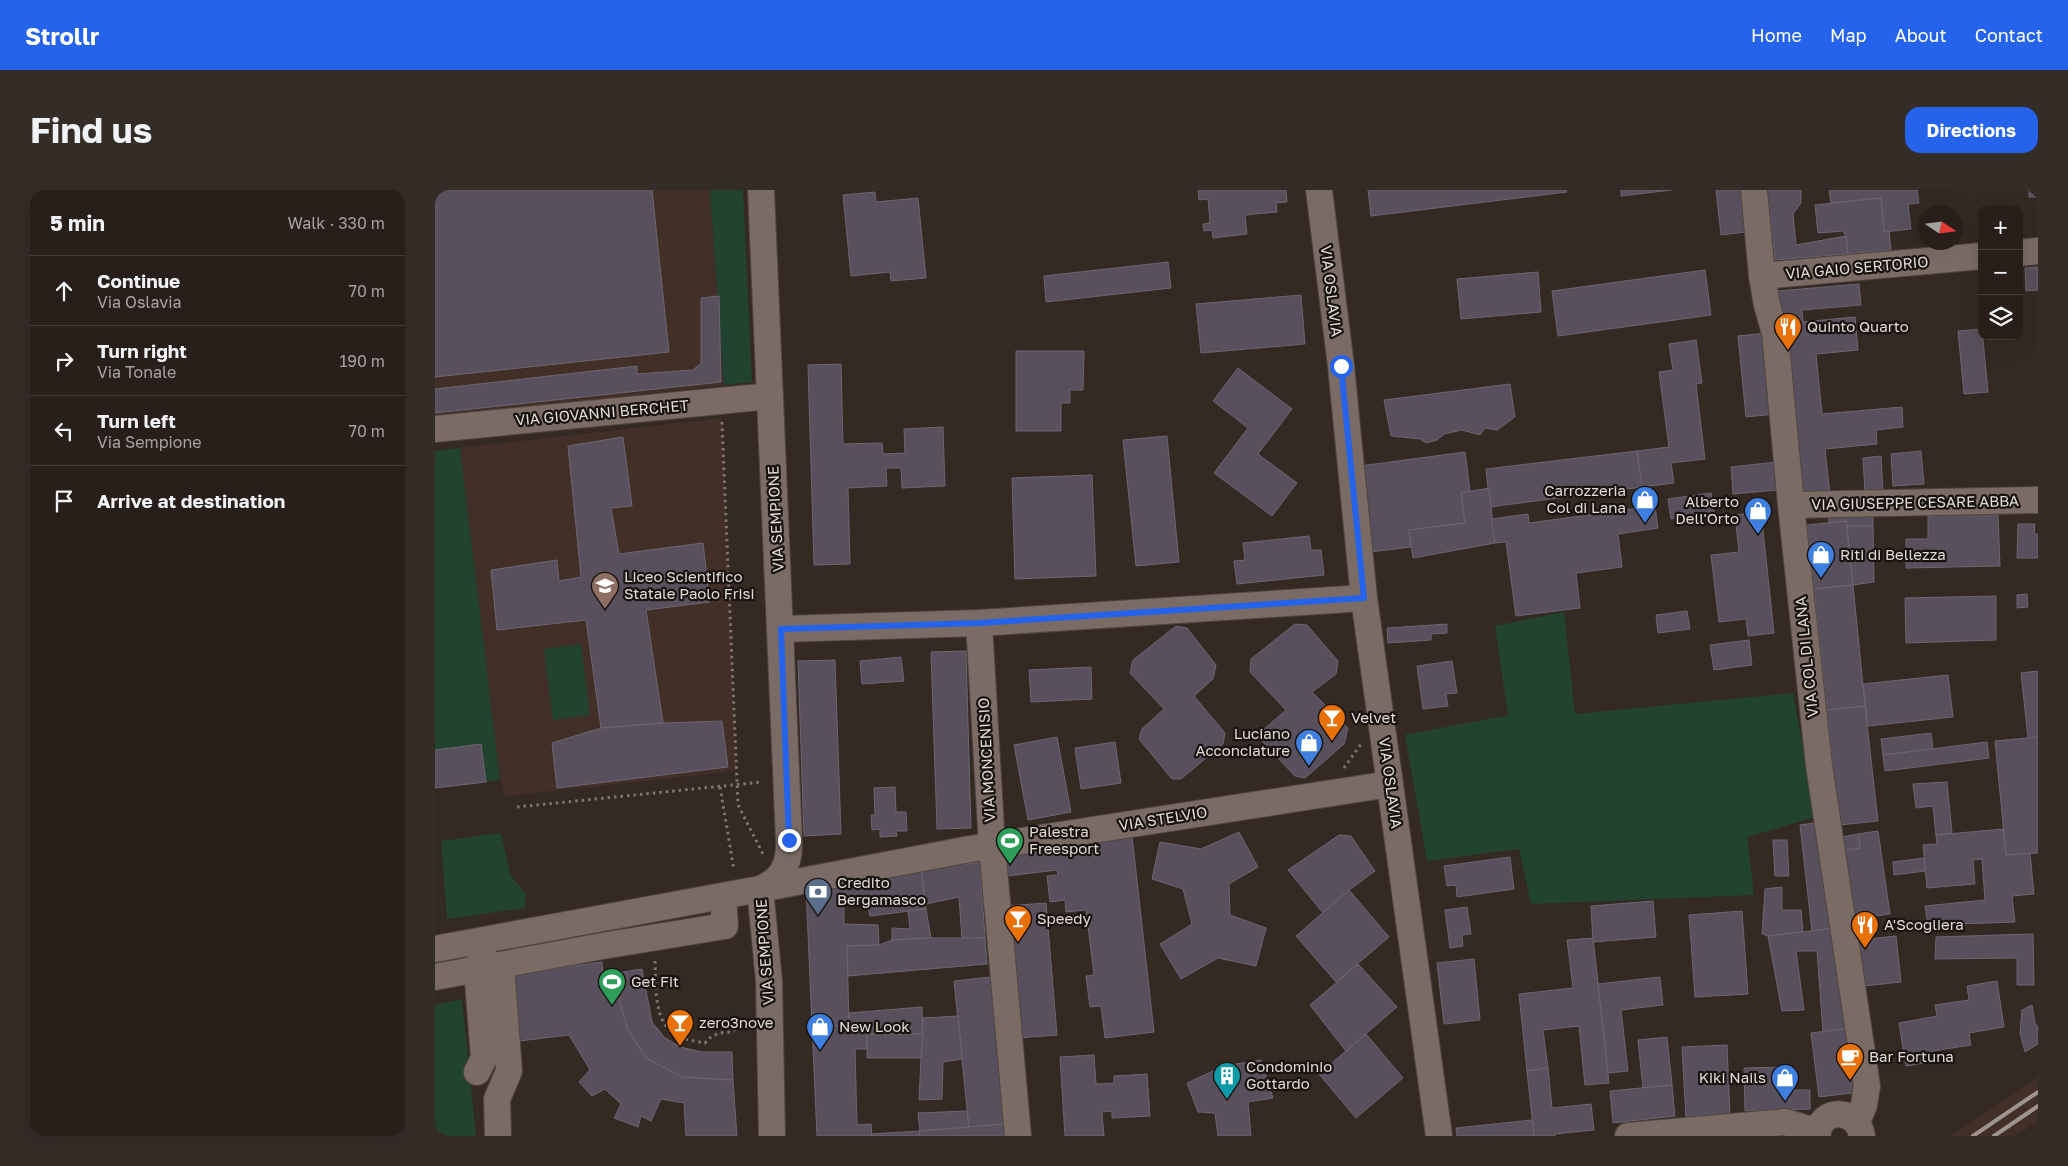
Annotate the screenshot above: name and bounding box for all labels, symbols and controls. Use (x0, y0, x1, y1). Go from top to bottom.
text: Strollr (25, 21, 99, 50)
text: Home (1751, 24, 1802, 46)
text: Map (1830, 24, 1867, 46)
text: About (1895, 24, 1947, 46)
text: Contact (1975, 24, 2043, 46)
button: Directions (1905, 107, 2038, 153)
text: Find us (30, 109, 152, 151)
north arrow (1918, 205, 1963, 250)
map controls (1978, 205, 2023, 340)
button: + (1978, 205, 2023, 250)
text: 5 min (50, 210, 105, 236)
text: Walk · 330 m (287, 213, 385, 233)
street label: VIA OSLAVIA (1317, 244, 1347, 338)
button: − (1978, 250, 2023, 295)
street label: VIA GAIO SERTORIO (1785, 252, 1929, 282)
text: Continue (97, 269, 180, 292)
icon: ahead (50, 277, 78, 305)
text: 70 m (348, 281, 385, 301)
text: Via Oslavia (97, 292, 182, 312)
button: layers (1978, 295, 2023, 340)
restaurant icon: Quinto Quarto (1773, 312, 1803, 351)
place label: Quinto Quarto (1807, 317, 1909, 335)
text: Turn right (97, 339, 187, 362)
icon: right (50, 347, 78, 375)
text: 190 m (339, 351, 385, 371)
route start (1330, 355, 1353, 378)
text: Via Tonale (97, 362, 176, 382)
street label: VIA GIOVANNI BERCHET (514, 395, 689, 429)
text: Turn left (97, 409, 176, 432)
icon: left (50, 417, 78, 445)
text: 70 m (348, 421, 385, 441)
text: Via Sempione (97, 432, 202, 452)
street label: VIA SEMPIONE (763, 465, 787, 573)
place label: Carrozzeria Col di Lana (1544, 481, 1626, 516)
shop icon: Carrozzeria Col di Lana (1630, 485, 1660, 524)
icon: arrive (50, 487, 78, 515)
text: Arrive at destination (97, 489, 285, 512)
street label: VIA GIUSEPPE CESARE ABBA (1811, 491, 2019, 513)
place label: Alberto Dell'Orto (1675, 492, 1739, 527)
shop icon: Alberto Dell'Orto (1743, 496, 1773, 535)
shop icon: Riti di Bellezza (1806, 540, 1836, 579)
place label: Riti di Bellezza (1840, 545, 1946, 563)
place label: Liceo Scientifico Statale Paolo Frisi (624, 567, 755, 602)
school or university icon: Liceo Scientifico Statale Paolo Frisi (590, 571, 620, 610)
street label: VIA COL DI LANA (1791, 596, 1821, 719)
street label: VIA MONCENISIO (974, 697, 998, 823)
bar icon: Velvet (1317, 703, 1347, 742)
place label: Velvet (1351, 708, 1396, 726)
place label: Luciano Acconciature (1196, 724, 1290, 759)
shop icon: Luciano Acconciature (1294, 728, 1324, 767)
street label: VIA OSLAVIA (1376, 736, 1406, 830)
street label: VIA STELVIO (1117, 802, 1208, 834)
place label: Palestra Freesport (1029, 822, 1099, 857)
sports icon: Palestra Freesport (995, 826, 1025, 865)
route end (778, 829, 801, 852)
place label: Credito Bergamasco (837, 873, 926, 908)
bank icon: Credito Bergamasco (803, 877, 833, 916)
street label: VIA SEMPIONE (751, 898, 777, 1006)
bar icon: Speedy (1003, 904, 1033, 943)
place label: Speedy (1037, 909, 1091, 927)
restaurant icon: A'Scogliera (1850, 910, 1880, 949)
place label: A'Scogliera (1884, 915, 1964, 933)
sports icon: Get Fit (597, 967, 627, 1006)
place label: Get Fit (631, 972, 679, 990)
bar icon: zero3nove (665, 1008, 695, 1047)
shop icon: New Look (805, 1012, 835, 1051)
place label: zero3nove (699, 1013, 774, 1031)
place label: New Look (839, 1017, 910, 1035)
cafe icon: Bar Fortuna (1835, 1042, 1865, 1081)
place label: Bar Fortuna (1869, 1047, 1954, 1065)
place label: Condominio Gottardo (1246, 1057, 1332, 1092)
building icon: Condominio Gottardo (1212, 1061, 1242, 1100)
shop icon: Kiki Nails (1770, 1063, 1800, 1102)
place label: Kiki Nails (1699, 1068, 1766, 1086)

